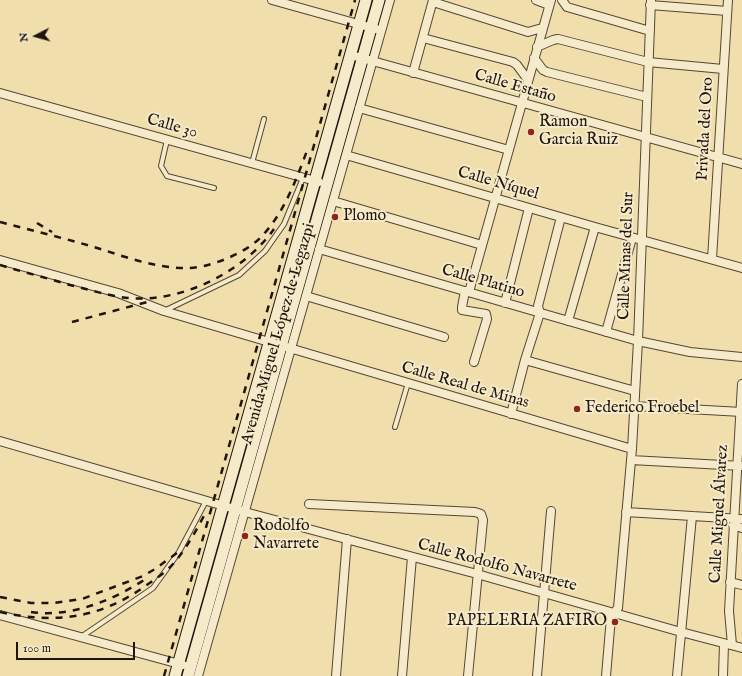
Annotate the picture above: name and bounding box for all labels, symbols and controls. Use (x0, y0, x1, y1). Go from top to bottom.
north arrow (16, 16, 56, 56)
text: N (17, 32, 32, 43)
street label: Calle Estaño (472, 66, 558, 108)
street label: Privada del Oro (694, 77, 718, 181)
street label: Calle 30 (145, 111, 199, 143)
place label: Ramon Garcia Ruiz (539, 113, 618, 151)
marker: Ramon Garcia Ruiz (526, 127, 536, 137)
street label: Calle Níquel (455, 163, 541, 205)
street label: Calle Minas del Sur (615, 192, 639, 320)
place label: Plomo (343, 207, 386, 227)
marker: Plomo (330, 212, 340, 222)
street label: Avenida Miguel López de Legazpi (238, 221, 320, 447)
street label: Calle Platino (439, 261, 527, 303)
street label: Calle Real de Minas (399, 359, 531, 413)
place label: Federico Froebel (585, 399, 699, 419)
marker: Federico Froebel (572, 404, 582, 414)
street label: Calle Miguel Álvarez (707, 444, 733, 584)
place label: Rodolfo Navarrete (253, 517, 319, 555)
marker: Rodolfo Navarrete (240, 531, 250, 541)
street label: Calle Rodolfo Navarrete (415, 536, 579, 596)
place label: PAPELERIA ZAFIRO (447, 612, 607, 632)
marker: PAPELERIA ZAFIRO (610, 617, 620, 627)
scale bar (18, 634, 137, 660)
text: 100 m (23, 641, 51, 656)

